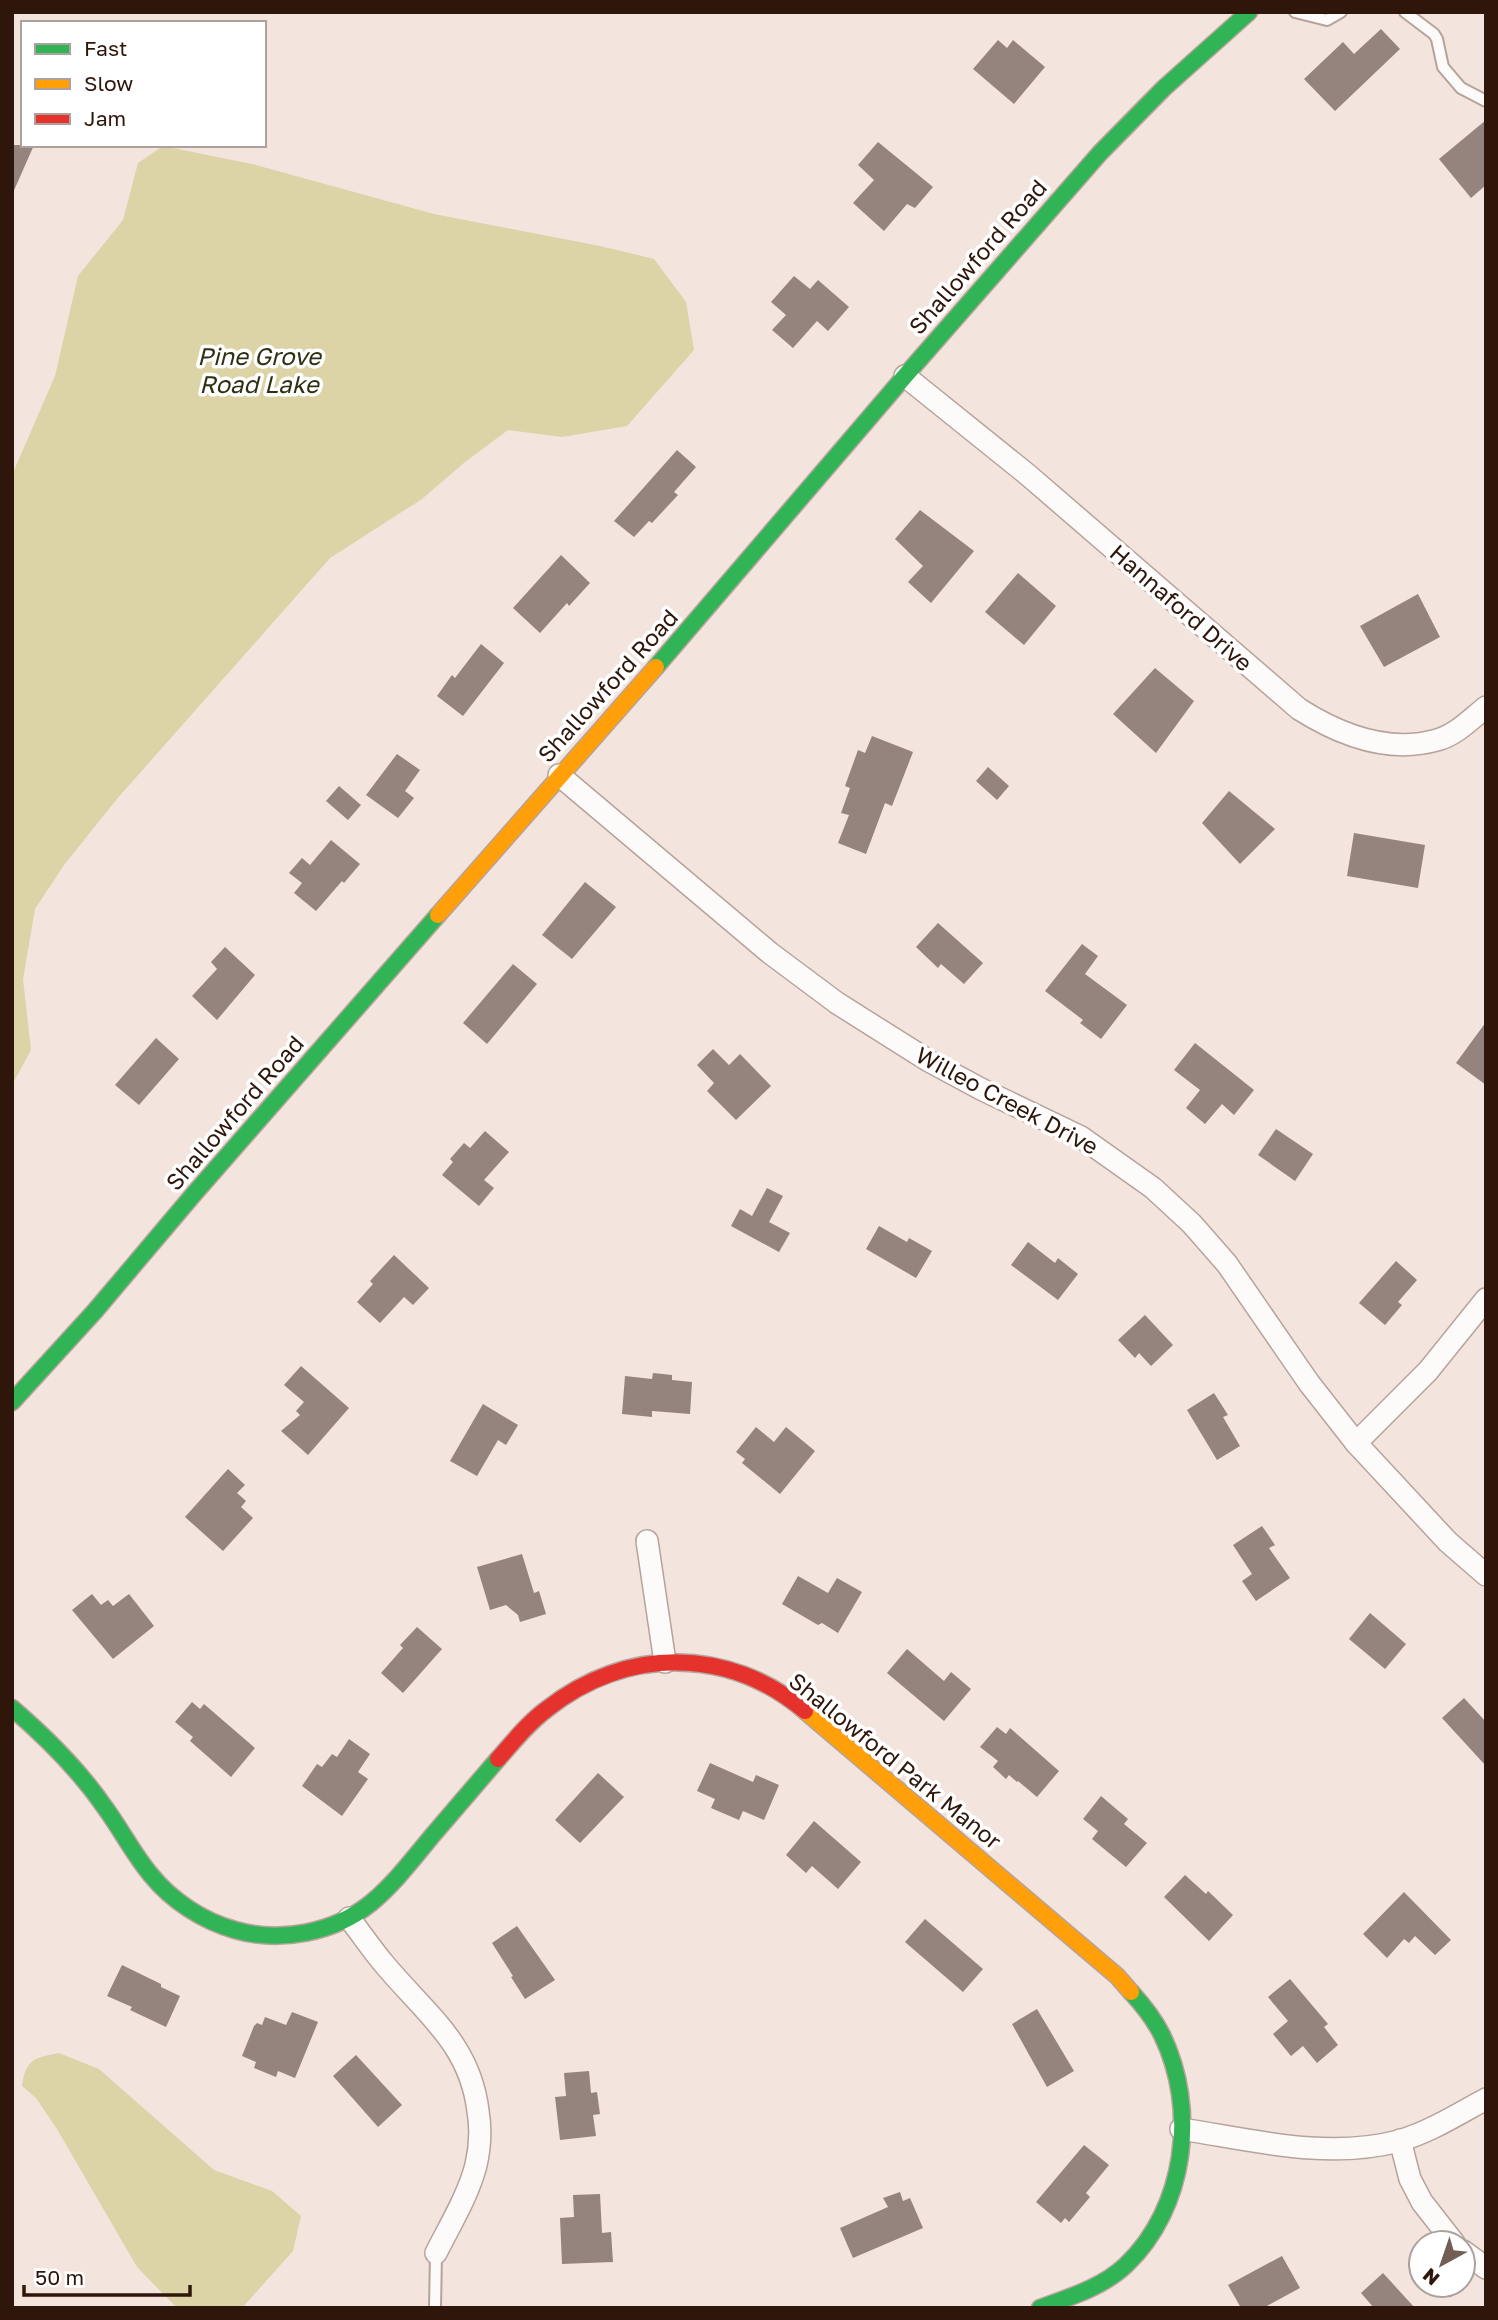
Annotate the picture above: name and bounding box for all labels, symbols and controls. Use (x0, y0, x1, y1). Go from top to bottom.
legend (21, 21, 266, 147)
text: Fast (84, 35, 127, 61)
text: Slow (84, 70, 133, 96)
text: Jam (84, 105, 126, 131)
street label: Shallowford Road (902, 173, 1052, 339)
water label: Pine Grove Road Lake (197, 341, 323, 398)
street label: Hannaford Drive (1105, 538, 1259, 677)
street label: Shallowford Road (531, 603, 683, 768)
street label: Shallowford Road (159, 1029, 309, 1195)
street label: Willeo Creek Drive (912, 1040, 1103, 1160)
street label: Shallowford Park Manor (784, 1666, 1007, 1854)
north arrow (1407, 2229, 1477, 2299)
scale bar (24, 2254, 191, 2298)
text: 50 m (35, 2264, 84, 2290)
text: N (1418, 2264, 1444, 2291)

